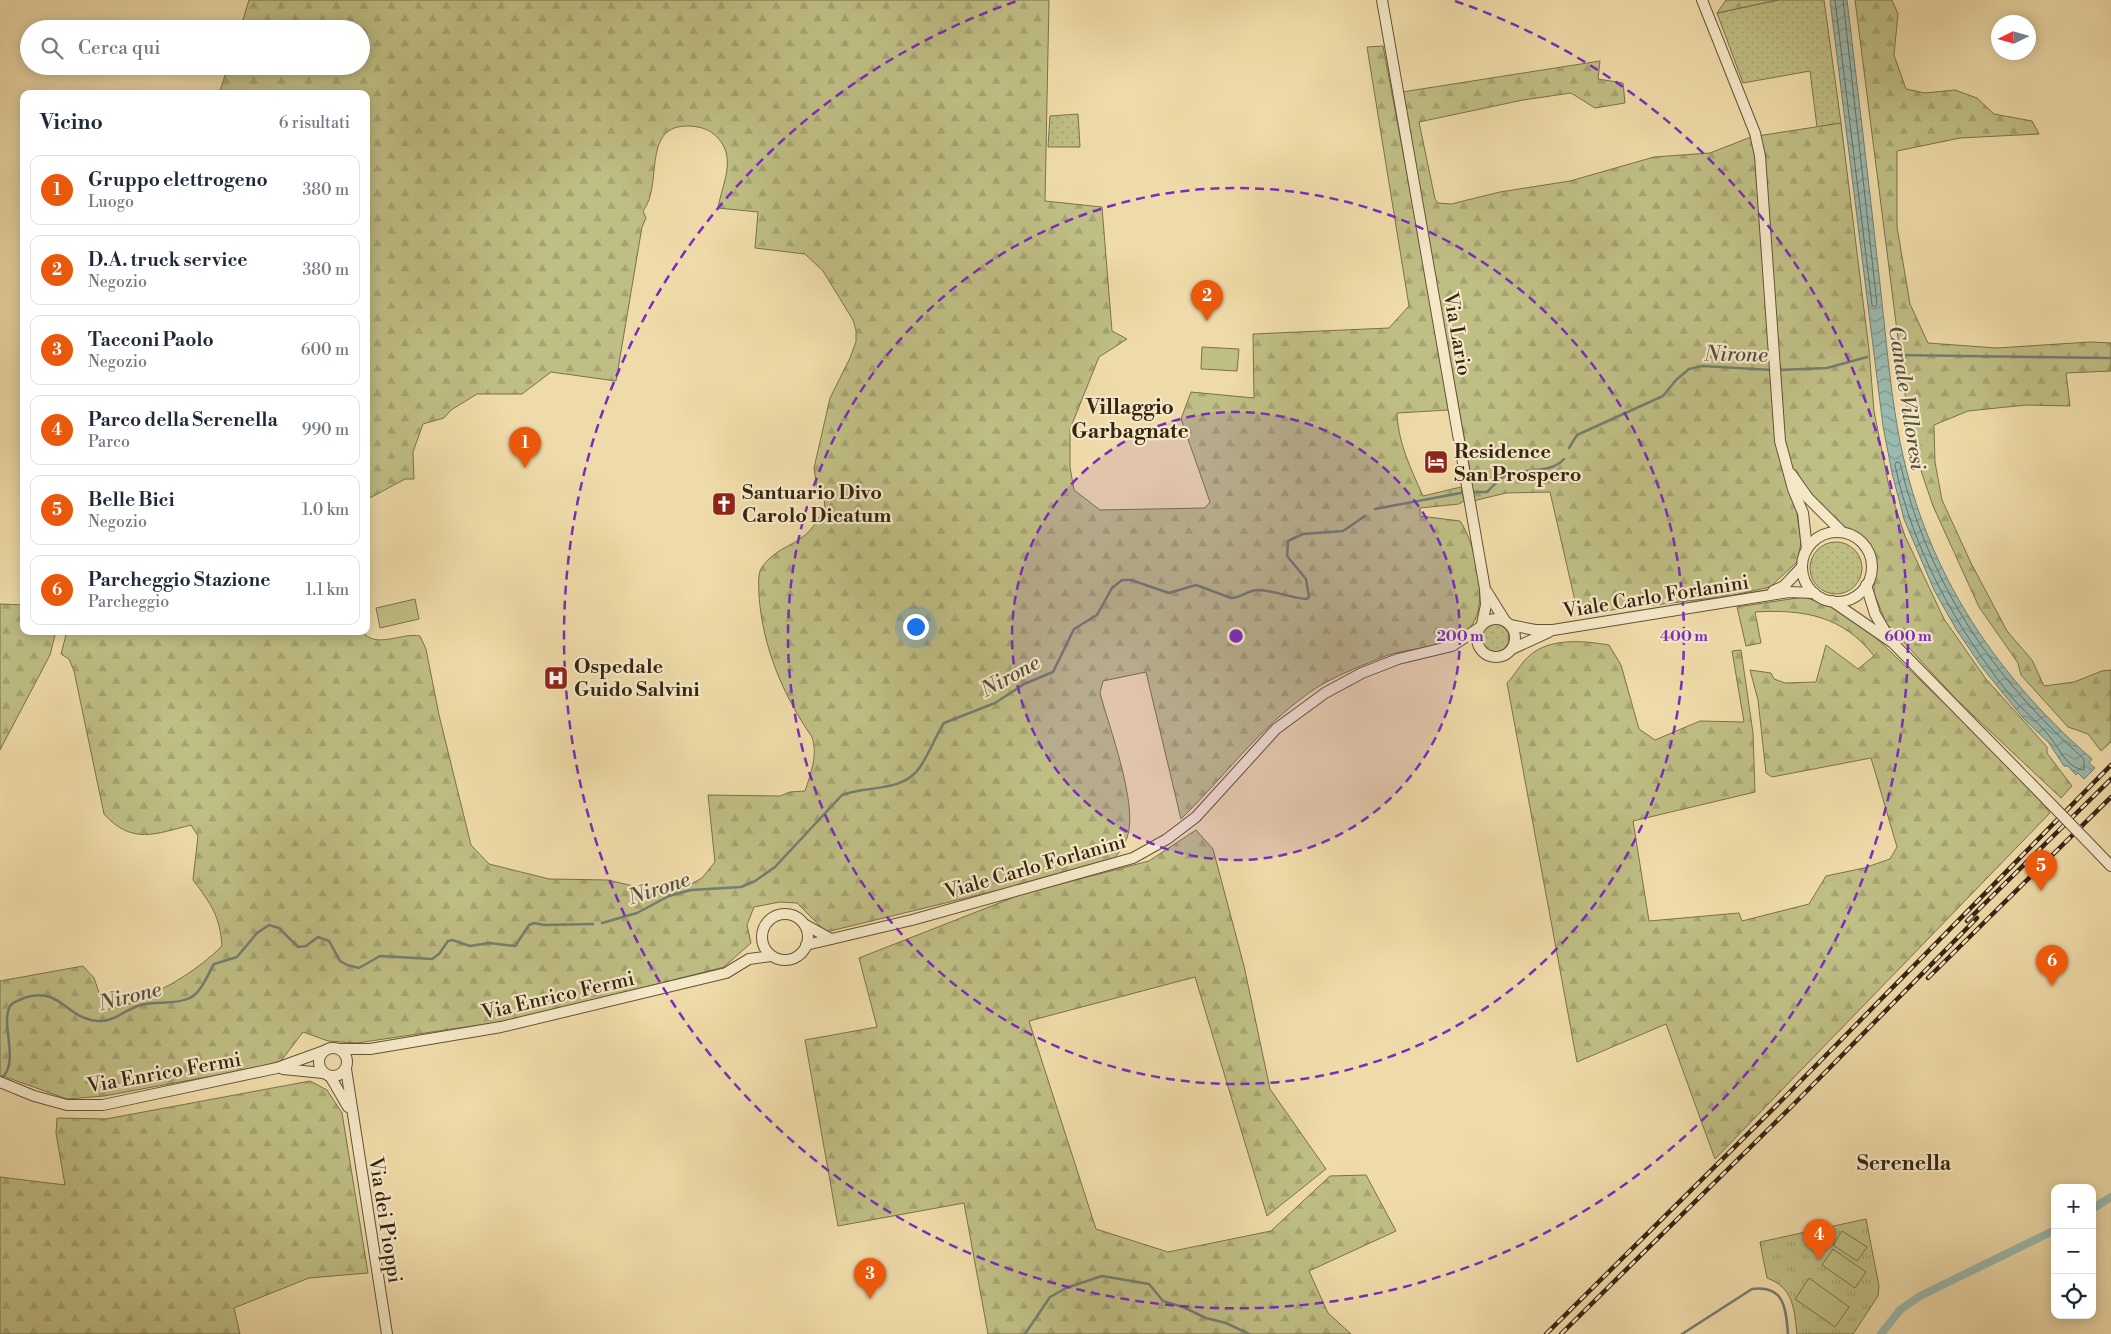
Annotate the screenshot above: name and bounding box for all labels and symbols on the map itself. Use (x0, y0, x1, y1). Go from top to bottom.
north arrow (1991, 15, 2036, 60)
pin: 2 (1191, 280, 1223, 321)
street label: Via Lario (1437, 290, 1476, 378)
water label: Canale Villoresi (1882, 324, 1930, 473)
water label: Nirone (1703, 341, 1768, 369)
district label: Villaggio Garbagnate (1071, 395, 1189, 445)
pin: 1 (509, 427, 541, 468)
place label: Residence San Prospero (1454, 440, 1582, 488)
hotel icon: Residence San Prospero (1423, 449, 1449, 475)
place label: Santuario Divo Carolo Dicatum (742, 481, 891, 529)
church icon: Santuario Divo Carolo Dicatum (711, 491, 737, 517)
street label: Viale Carlo Forlanini (1561, 570, 1751, 625)
your location (903, 614, 929, 640)
centre of rings (1227, 627, 1245, 645)
text: 200 m (1436, 627, 1484, 646)
text: 400 m (1660, 627, 1708, 646)
text: 600 m (1884, 627, 1932, 646)
water label: Nirone (975, 650, 1045, 704)
place label: Ospedale Guido Salvini (574, 655, 700, 703)
hospital icon: Ospedale Guido Salvini (543, 665, 569, 691)
street label: Viale Carlo Forlanini (941, 829, 1130, 906)
pin: 5 (2025, 850, 2057, 891)
water label: Nirone (624, 867, 694, 911)
pin: 6 (2036, 945, 2068, 986)
street label: Via Enrico Fermi (479, 967, 637, 1026)
water label: Nirone (95, 977, 164, 1018)
street label: Via Enrico Fermi (84, 1048, 244, 1099)
district label: Serenella (1857, 1151, 1952, 1177)
street label: Via dei Pioppi (362, 1154, 407, 1286)
pin: 4 (1803, 1219, 1835, 1260)
pin: 3 (854, 1258, 886, 1299)

